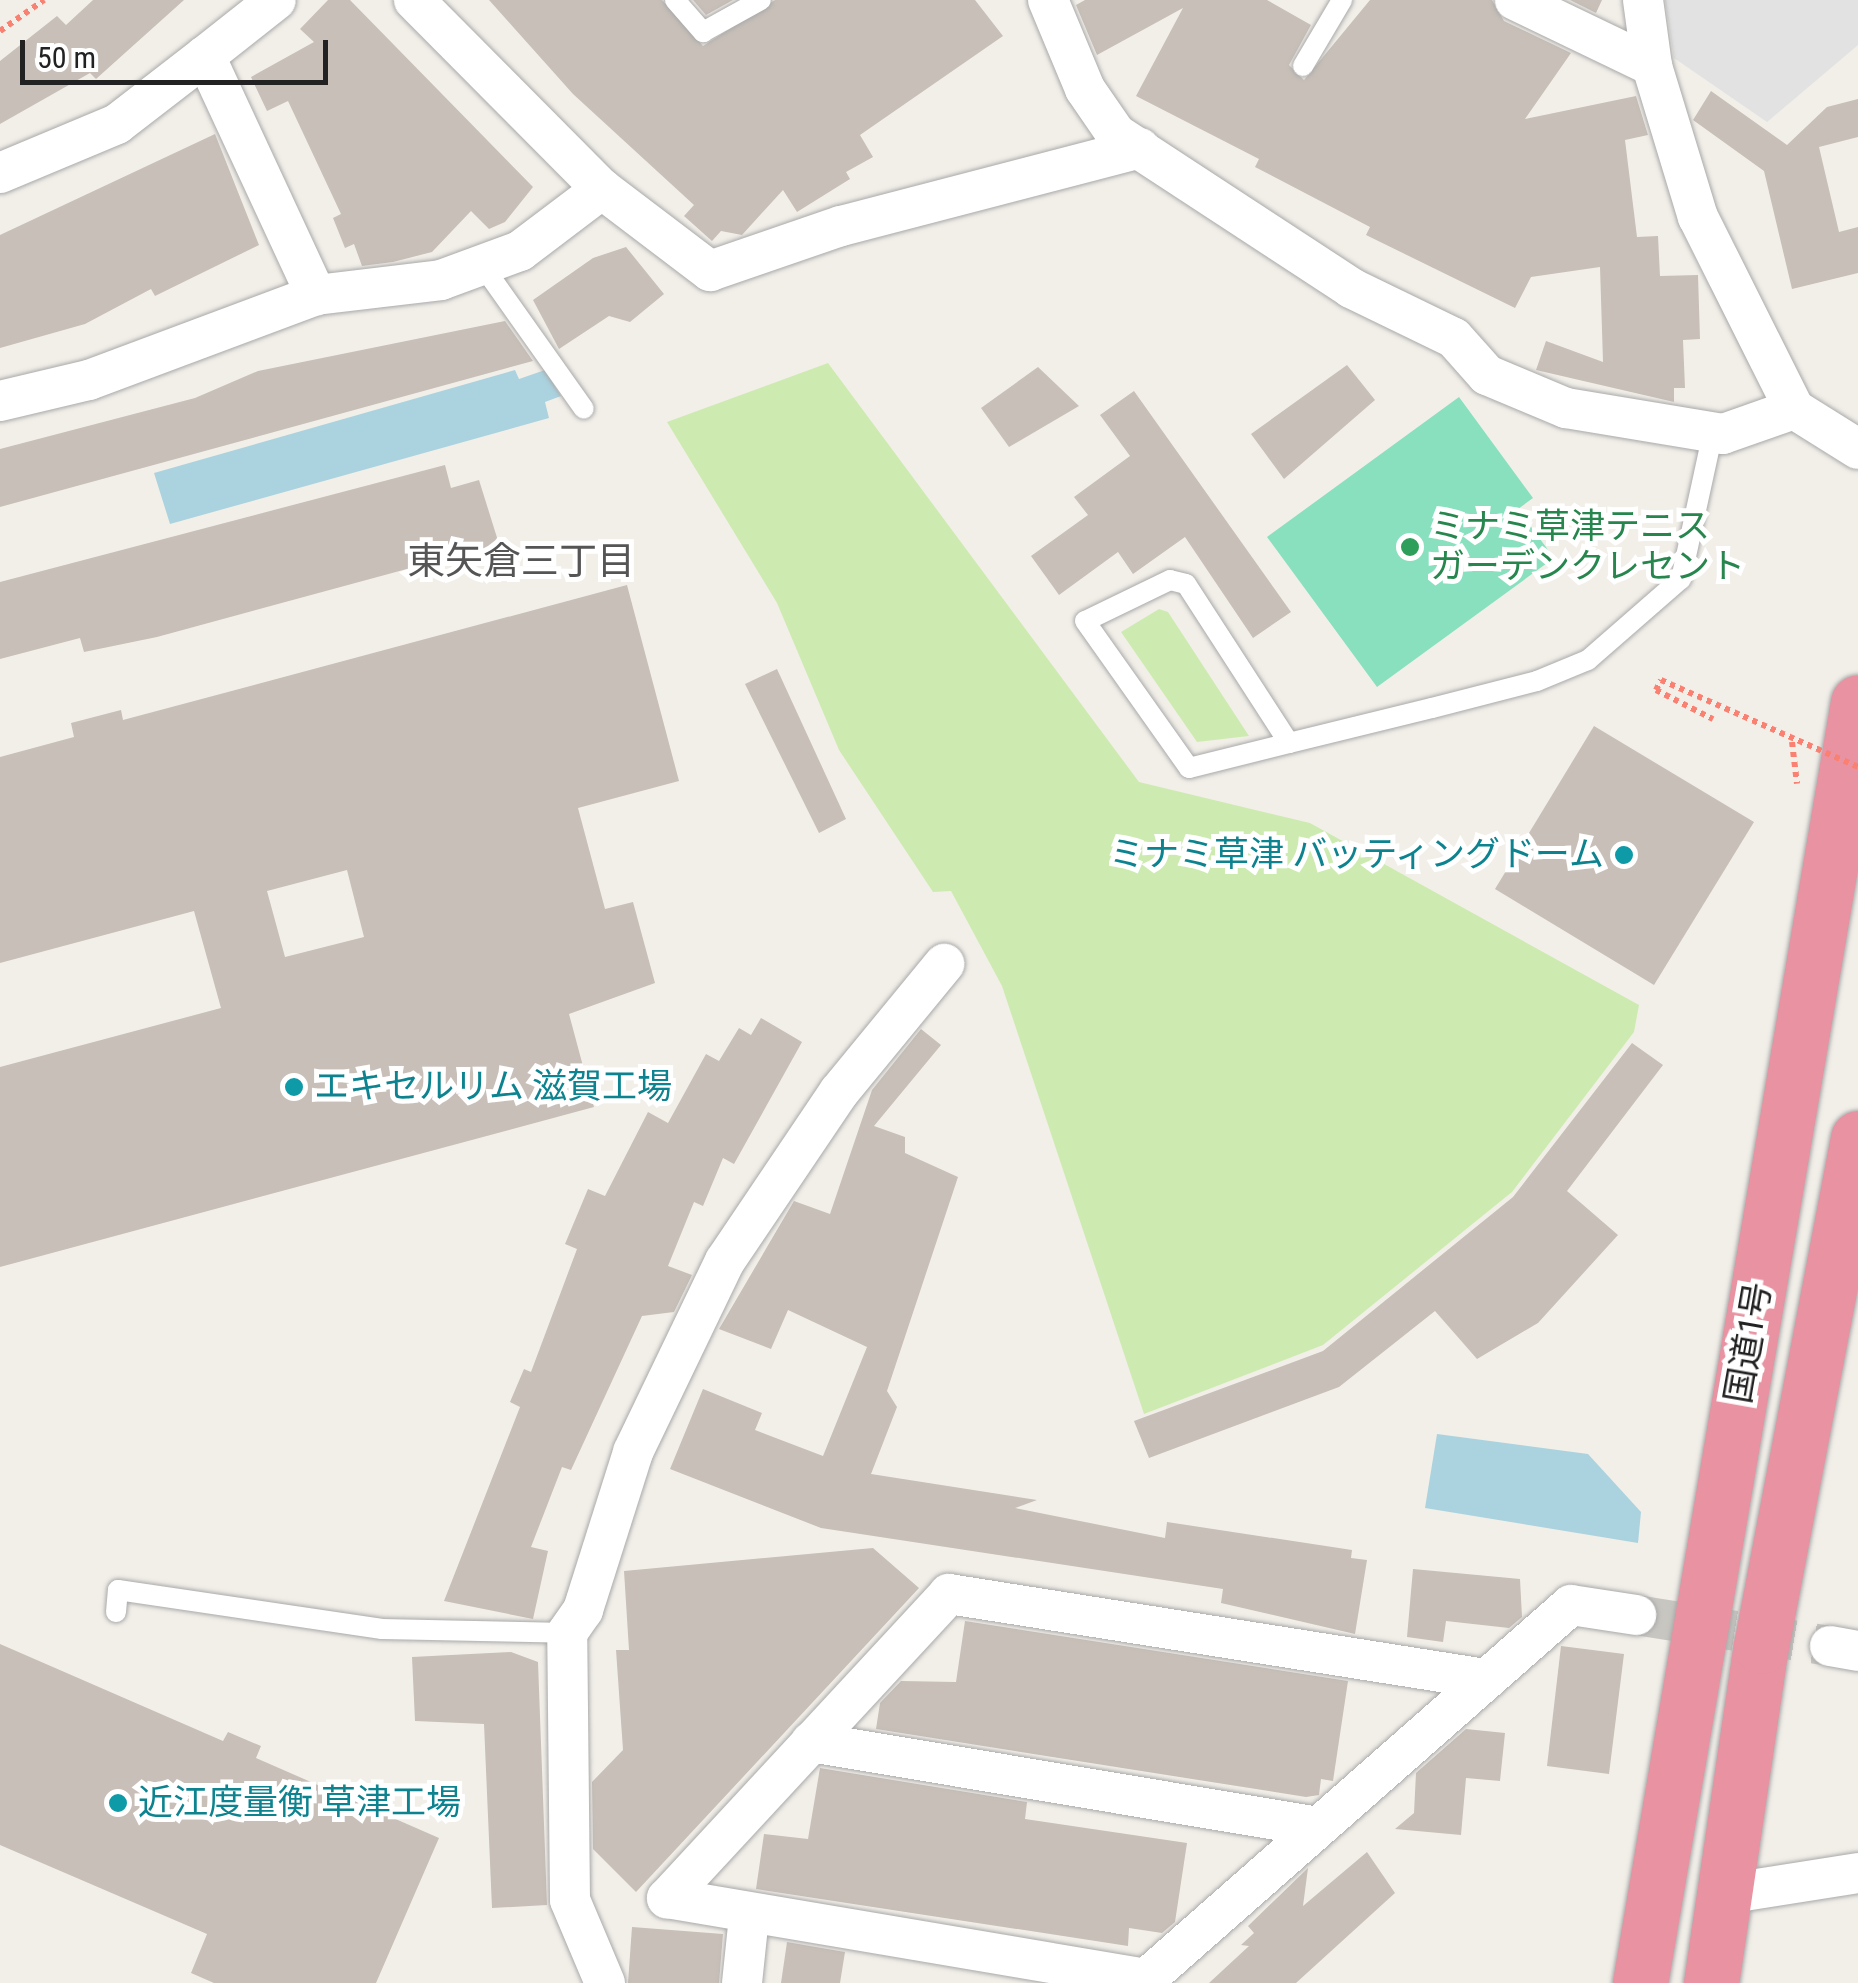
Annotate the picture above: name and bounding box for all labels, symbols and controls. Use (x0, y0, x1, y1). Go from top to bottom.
scale bar (25, 20, 332, 82)
text: 50 m (37, 40, 96, 75)
place label: ミナミ草津テニス ガーデンクレセント (1430, 506, 1745, 588)
marker: ミナミ草津テニス ガーデンクレセント (1399, 536, 1421, 558)
district label: 東矢倉三丁目 (407, 539, 635, 585)
place label: ミナミ草津 バッティングドーム (1106, 834, 1604, 876)
marker: ミナミ草津 バッティングドーム (1613, 844, 1635, 866)
place label: エキセルリム 滋賀工場 (314, 1066, 672, 1108)
marker: エキセルリム 滋賀工場 (283, 1076, 305, 1098)
street label: 国道1号 (1718, 1279, 1780, 1407)
place label: 近江度量衡 草津工場 (138, 1782, 461, 1824)
marker: 近江度量衡 草津工場 (107, 1792, 129, 1814)

